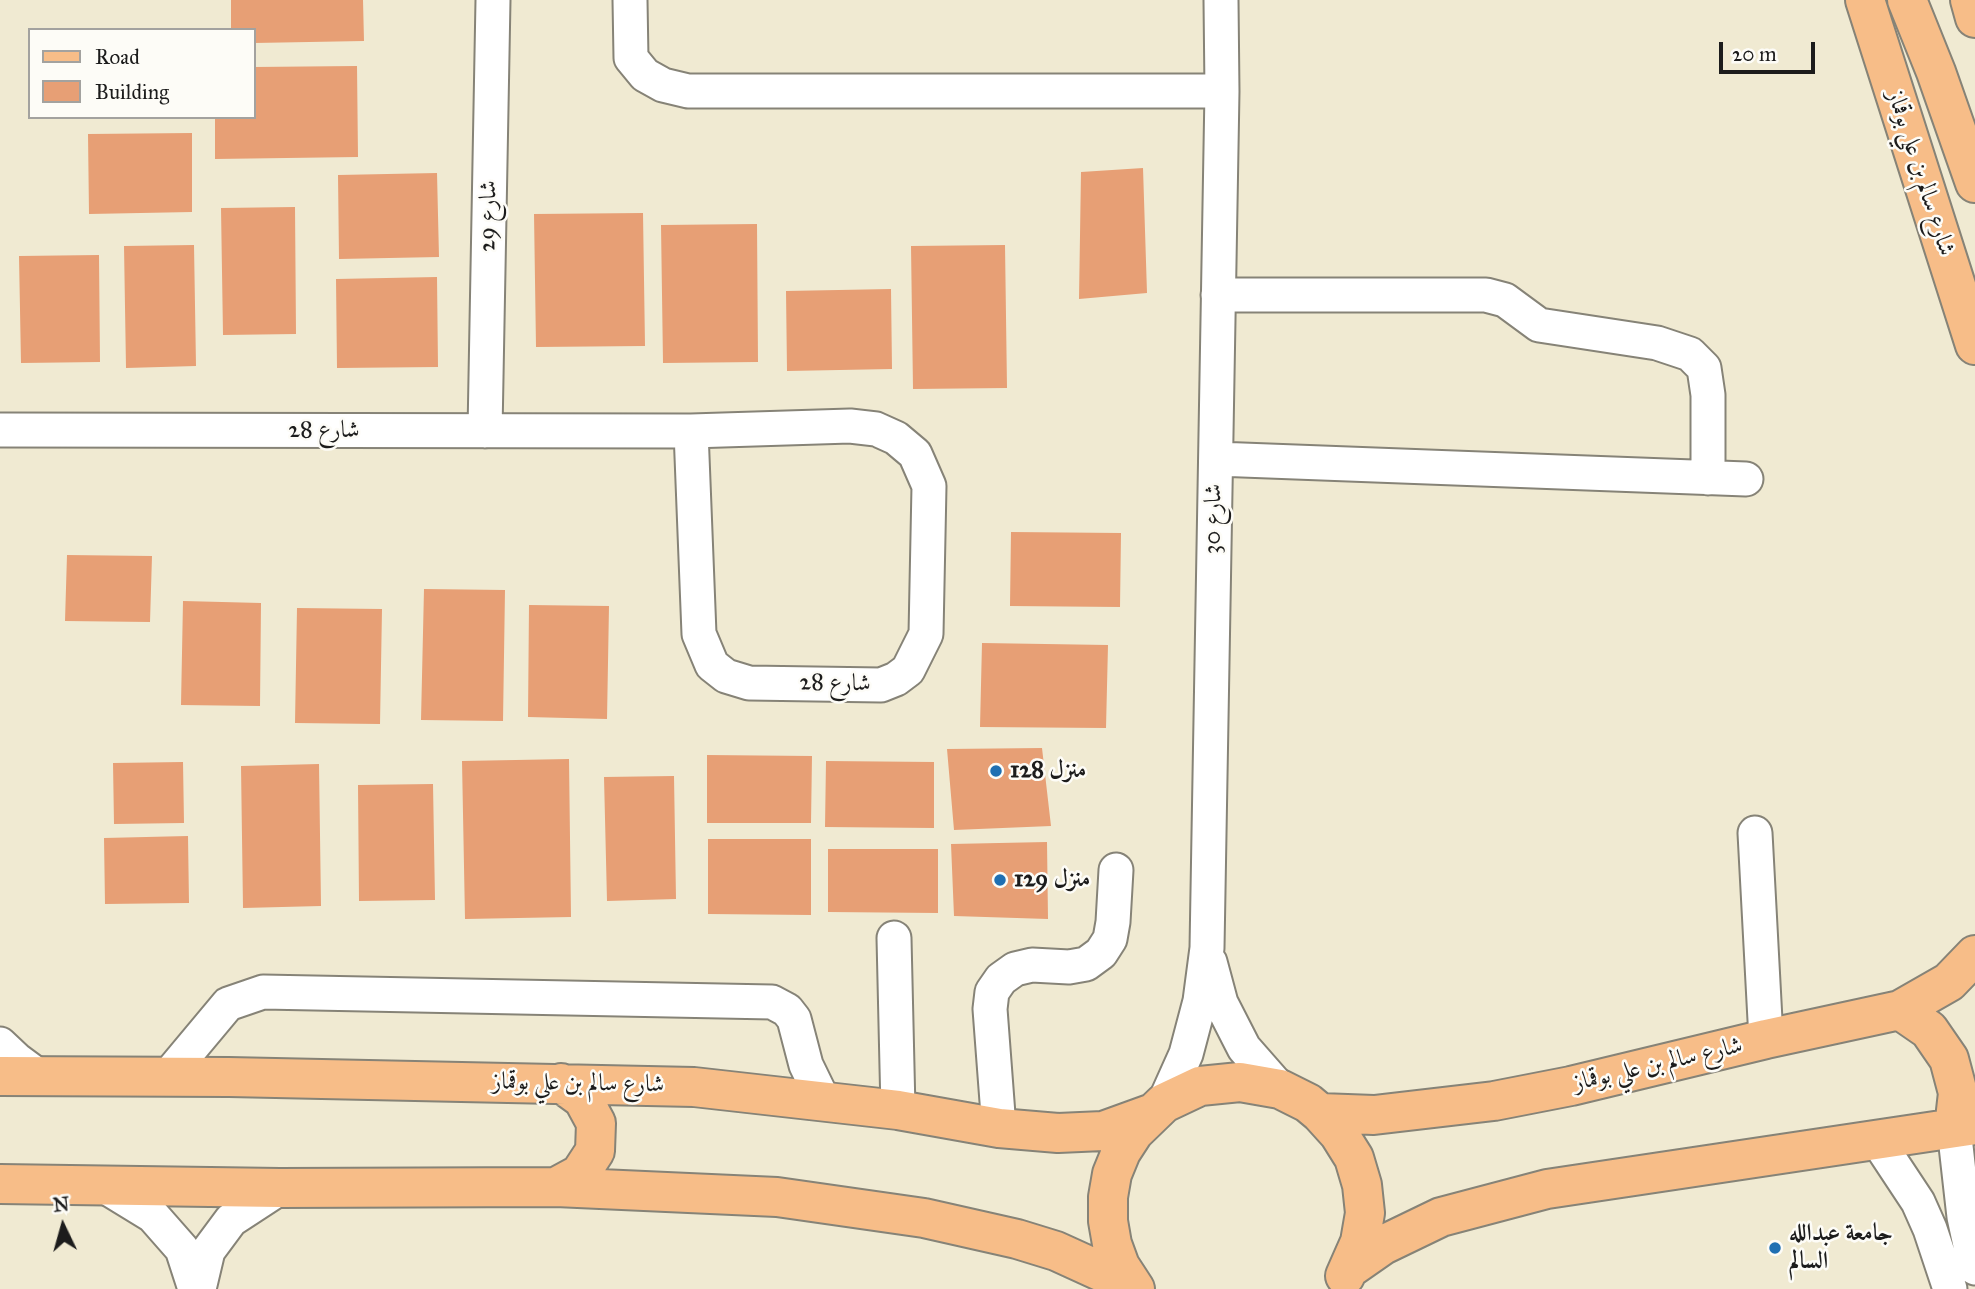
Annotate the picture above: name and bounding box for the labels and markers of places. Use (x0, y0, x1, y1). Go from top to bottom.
place label: منزل 128 (1010, 757, 1086, 785)
marker: منزل 128 (988, 763, 1004, 779)
place label: منزل 129 (1014, 866, 1090, 894)
marker: منزل 129 (992, 872, 1008, 888)
place label: جامعة عبدالله السالم (1789, 1220, 1893, 1276)
marker: جامعة عبدالله السالم (1767, 1240, 1783, 1256)

